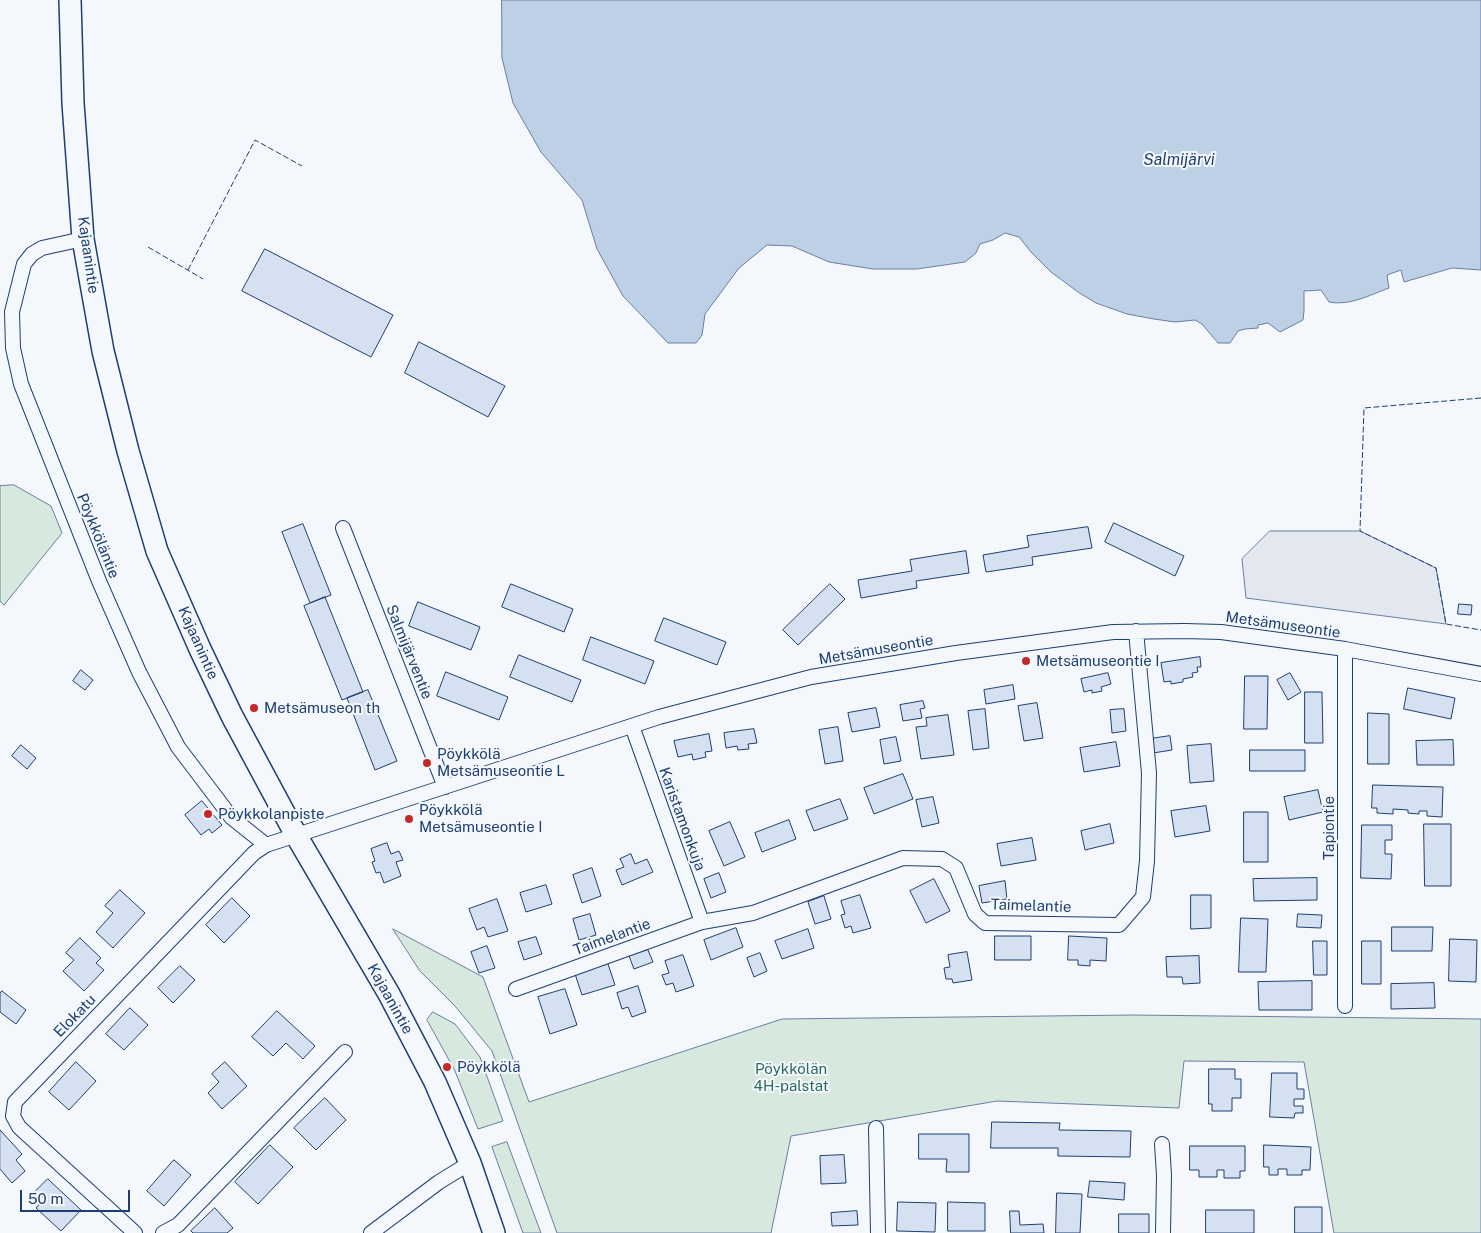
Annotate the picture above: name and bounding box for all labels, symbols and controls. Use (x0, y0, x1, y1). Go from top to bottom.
water label: Salmijärvi (1143, 150, 1215, 170)
street label: Kajaanintie (74, 215, 102, 295)
street label: Pöykköläntie (73, 491, 123, 581)
street label: Salmijärventie (382, 602, 436, 702)
street label: Kajaanintie (174, 604, 222, 682)
street label: Metsämuseontie (1224, 608, 1342, 642)
street label: Metsämuseontie (817, 631, 935, 669)
place label: Metsämuseontie I (1036, 652, 1160, 670)
marker: Metsämuseontie I (1020, 655, 1032, 667)
place label: Metsämuseon th (264, 699, 380, 717)
marker: Metsämuseon th (248, 702, 260, 714)
place label: Pöykkölä Metsämuseontie L (437, 745, 565, 780)
marker: Pöykkölä Metsämuseontie L (421, 757, 433, 769)
street label: Karistamonkuja (655, 765, 709, 873)
street label: Tapiontie (1320, 796, 1338, 860)
place label: Pöykkölä Metsämuseontie I (419, 801, 543, 836)
place label: Pöykkolanpiste (218, 805, 324, 823)
marker: Pöykkolanpiste (202, 808, 214, 820)
marker: Pöykkölä Metsämuseontie I (403, 813, 415, 825)
street label: Taimelantie (990, 896, 1072, 916)
street label: Taimelantie (571, 915, 653, 959)
street label: Kajaanintie (363, 961, 417, 1037)
street label: Elokatu (50, 991, 100, 1041)
place label: Pöykkölä (457, 1058, 521, 1076)
park label: Pöykkölän 4H-palstat (753, 1060, 829, 1095)
marker: Pöykkölä (441, 1061, 453, 1073)
scale bar (22, 1180, 132, 1212)
text: 50 m (28, 1190, 63, 1207)

